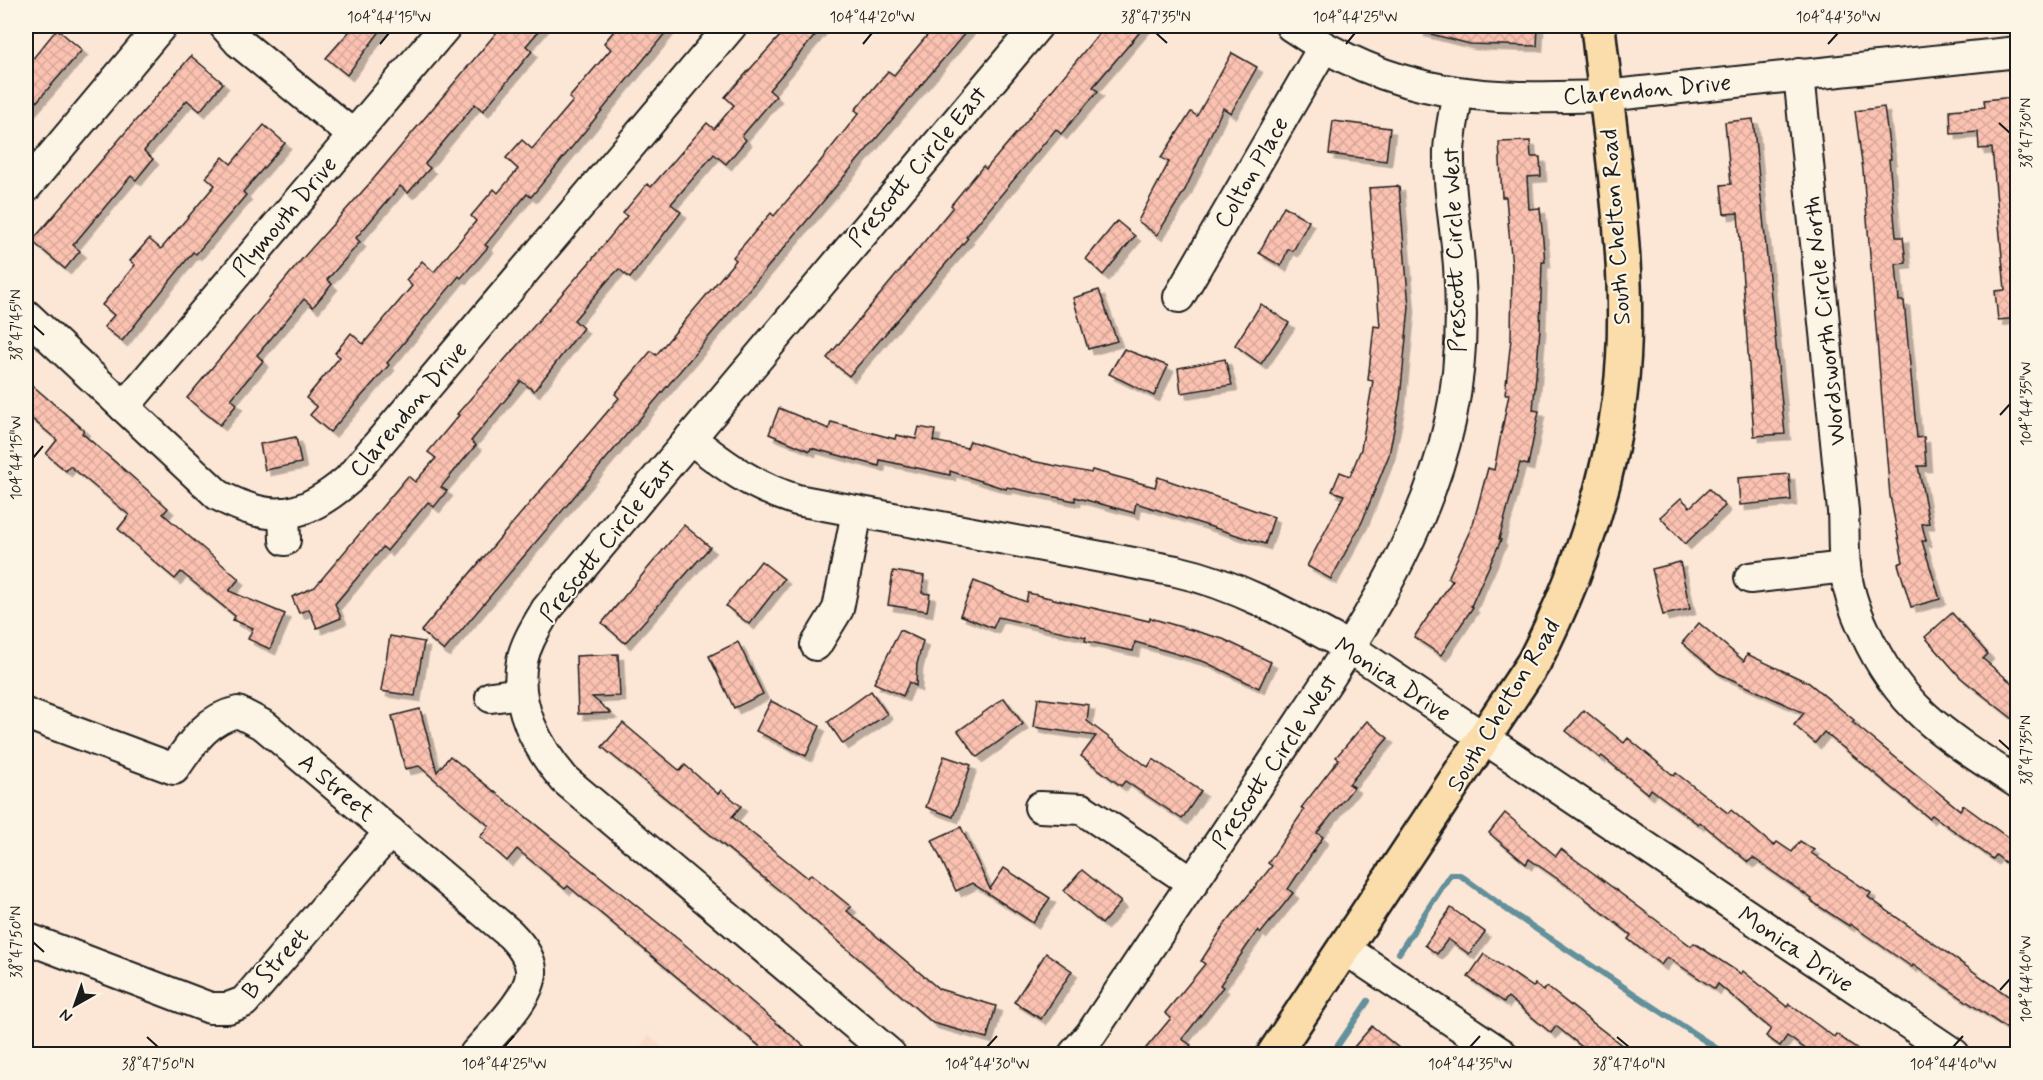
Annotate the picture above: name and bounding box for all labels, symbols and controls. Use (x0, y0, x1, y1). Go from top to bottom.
text: 104°44'15"W (347, 8, 431, 28)
text: 104°44'20"W (829, 8, 915, 28)
text: 38°47'35"N (1121, 8, 1191, 28)
text: 104°44'25"W (1313, 8, 1397, 28)
text: 104°44'30"W (1796, 8, 1880, 28)
street label: Clarendon Drive (1562, 68, 1733, 113)
street label: Prescott Circle East (842, 80, 995, 254)
text: 38°47'30"N (2017, 98, 2037, 168)
street label: Colton Place (1208, 111, 1297, 234)
street label: South Chelton Road (1594, 128, 1639, 326)
street label: Prescott Circle West (1436, 147, 1475, 353)
street label: Plymouth Drive (226, 150, 345, 284)
street label: Wordsworth Circle North (1797, 195, 1854, 447)
text: 38°47'45"N (7, 289, 27, 361)
street label: Clarendon Drive (343, 335, 475, 485)
text: 104°44'35"W (2017, 362, 2037, 446)
text: 104°44'15"W (7, 416, 27, 500)
street label: Prescott Circle East (533, 453, 684, 629)
street label: South Chelton Road (1440, 614, 1568, 798)
street label: Monica Drive (1328, 631, 1457, 730)
street label: Prescott Circle West (1205, 668, 1346, 856)
text: 38°47'35"N (2017, 715, 2037, 785)
street label: A Street (291, 747, 381, 829)
street label: Monica Drive (1731, 900, 1859, 1000)
text: 38°47'50"N (7, 906, 27, 978)
street label: B Street (236, 922, 317, 1006)
text: 104°44'40"W (2017, 936, 2037, 1022)
north arrow (45, 975, 105, 1035)
text: N (55, 1004, 77, 1027)
text: 38°47'50"N (122, 1055, 194, 1075)
text: 104°44'25"W (462, 1055, 546, 1075)
text: 104°44'30"W (945, 1055, 1029, 1075)
text: 104°44'35"W (1428, 1055, 1512, 1075)
text: 38°47'40"N (1593, 1055, 1665, 1075)
text: 104°44'40"W (1910, 1055, 1996, 1075)

